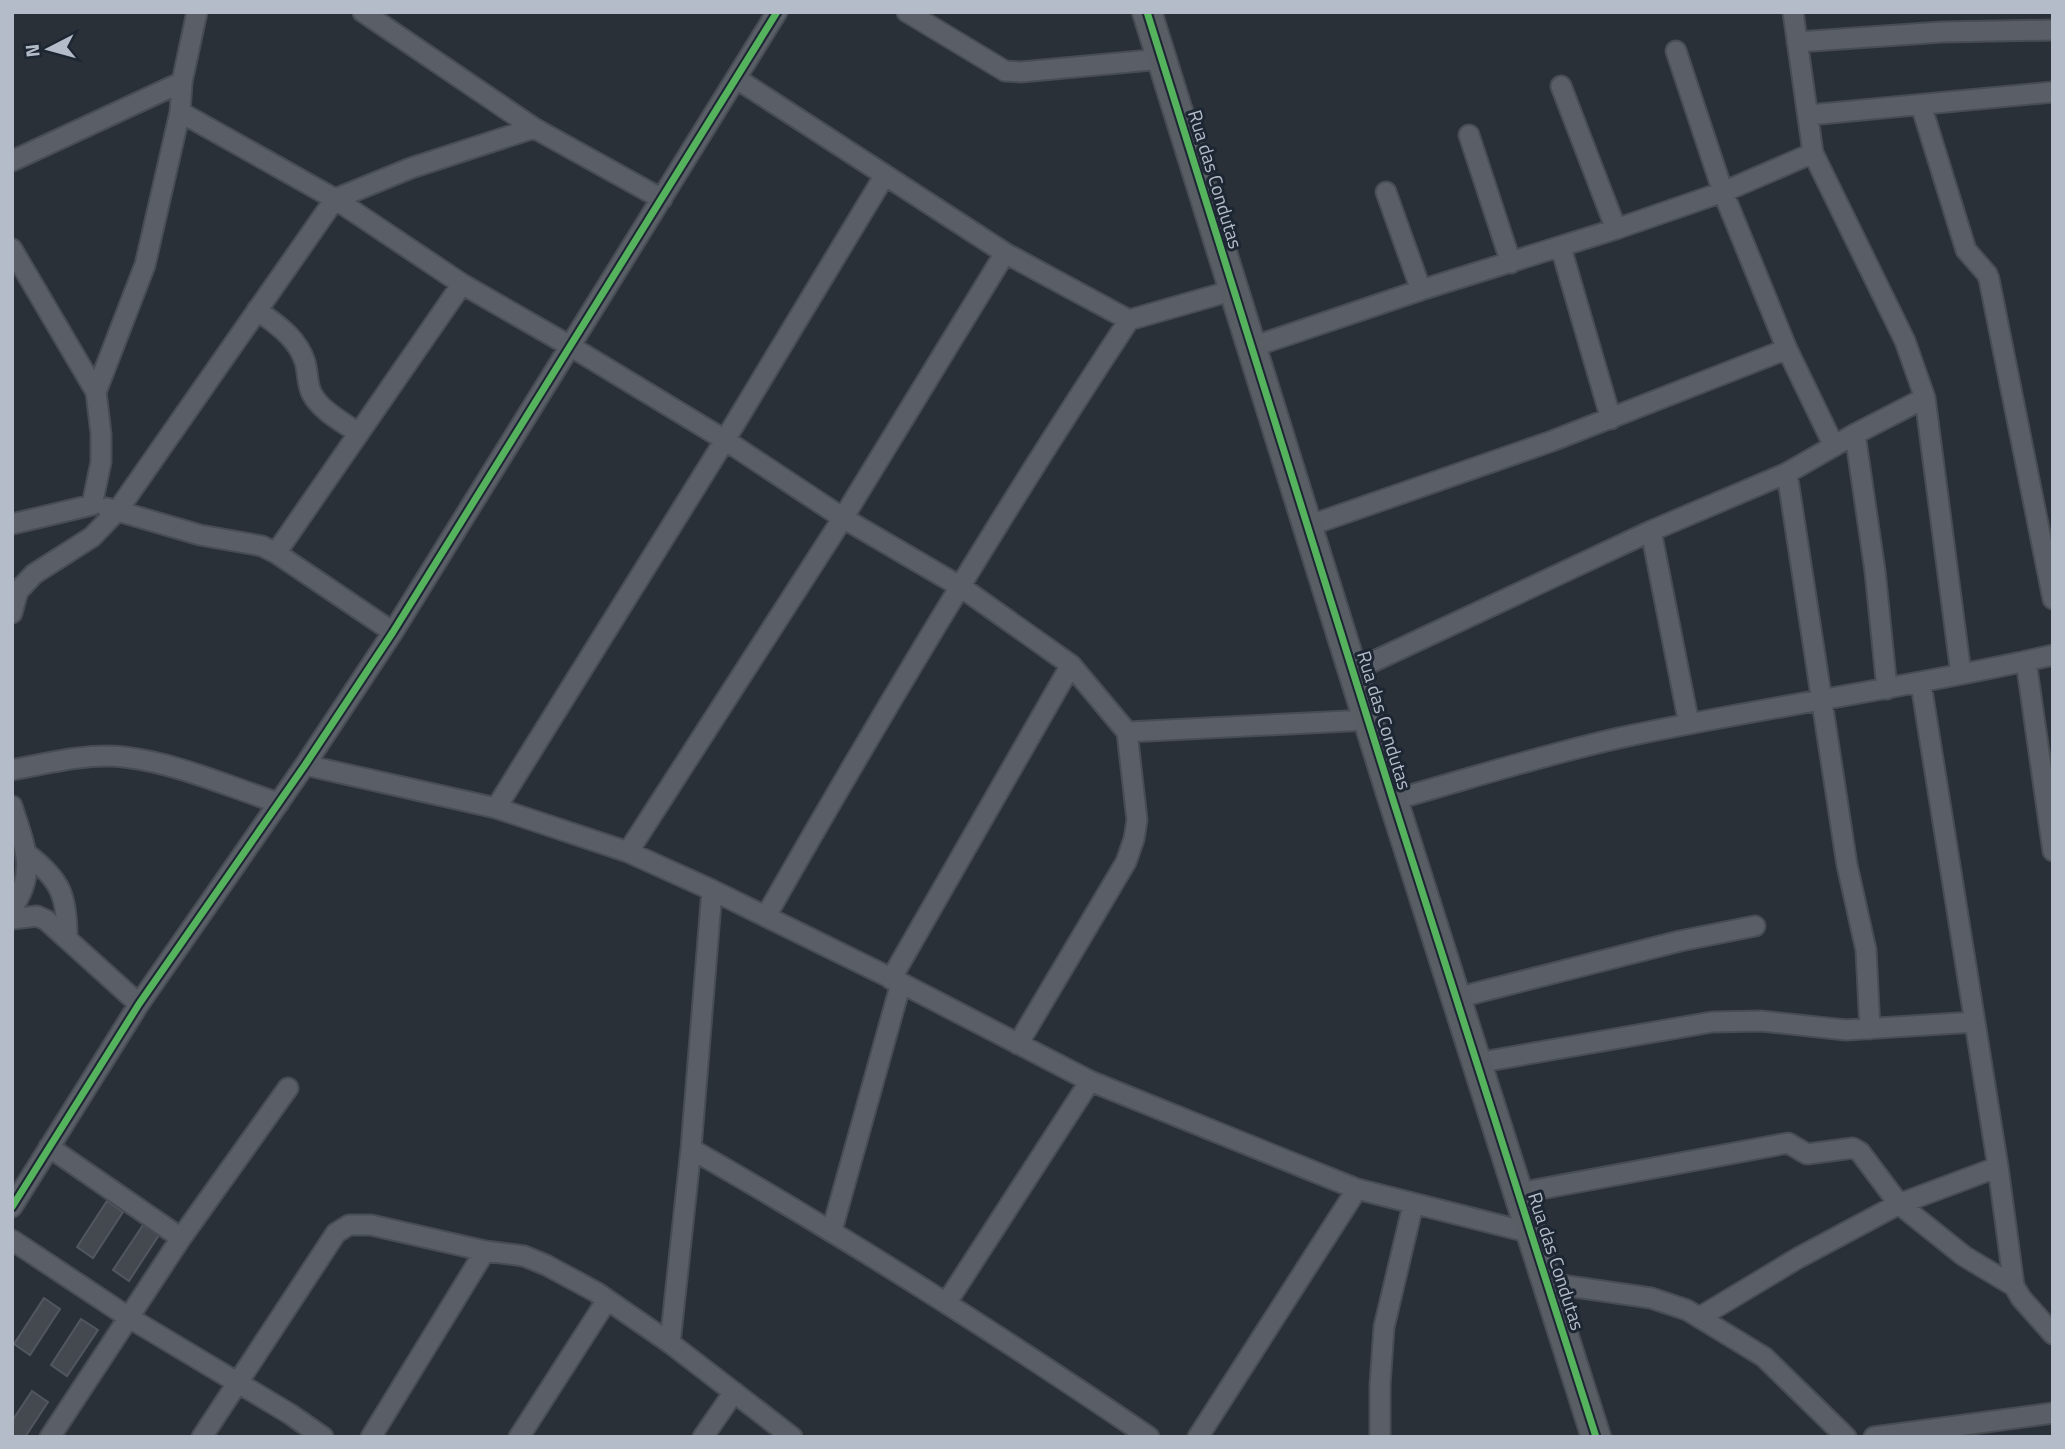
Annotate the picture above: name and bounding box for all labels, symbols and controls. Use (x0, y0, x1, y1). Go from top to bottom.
north arrow (14, 14, 84, 84)
text: N (16, 43, 47, 59)
street label: Rua das Condutas (1181, 106, 1251, 252)
street label: Rua das Condutas (1350, 647, 1420, 793)
street label: Rua das Condutas (1521, 1188, 1593, 1334)

